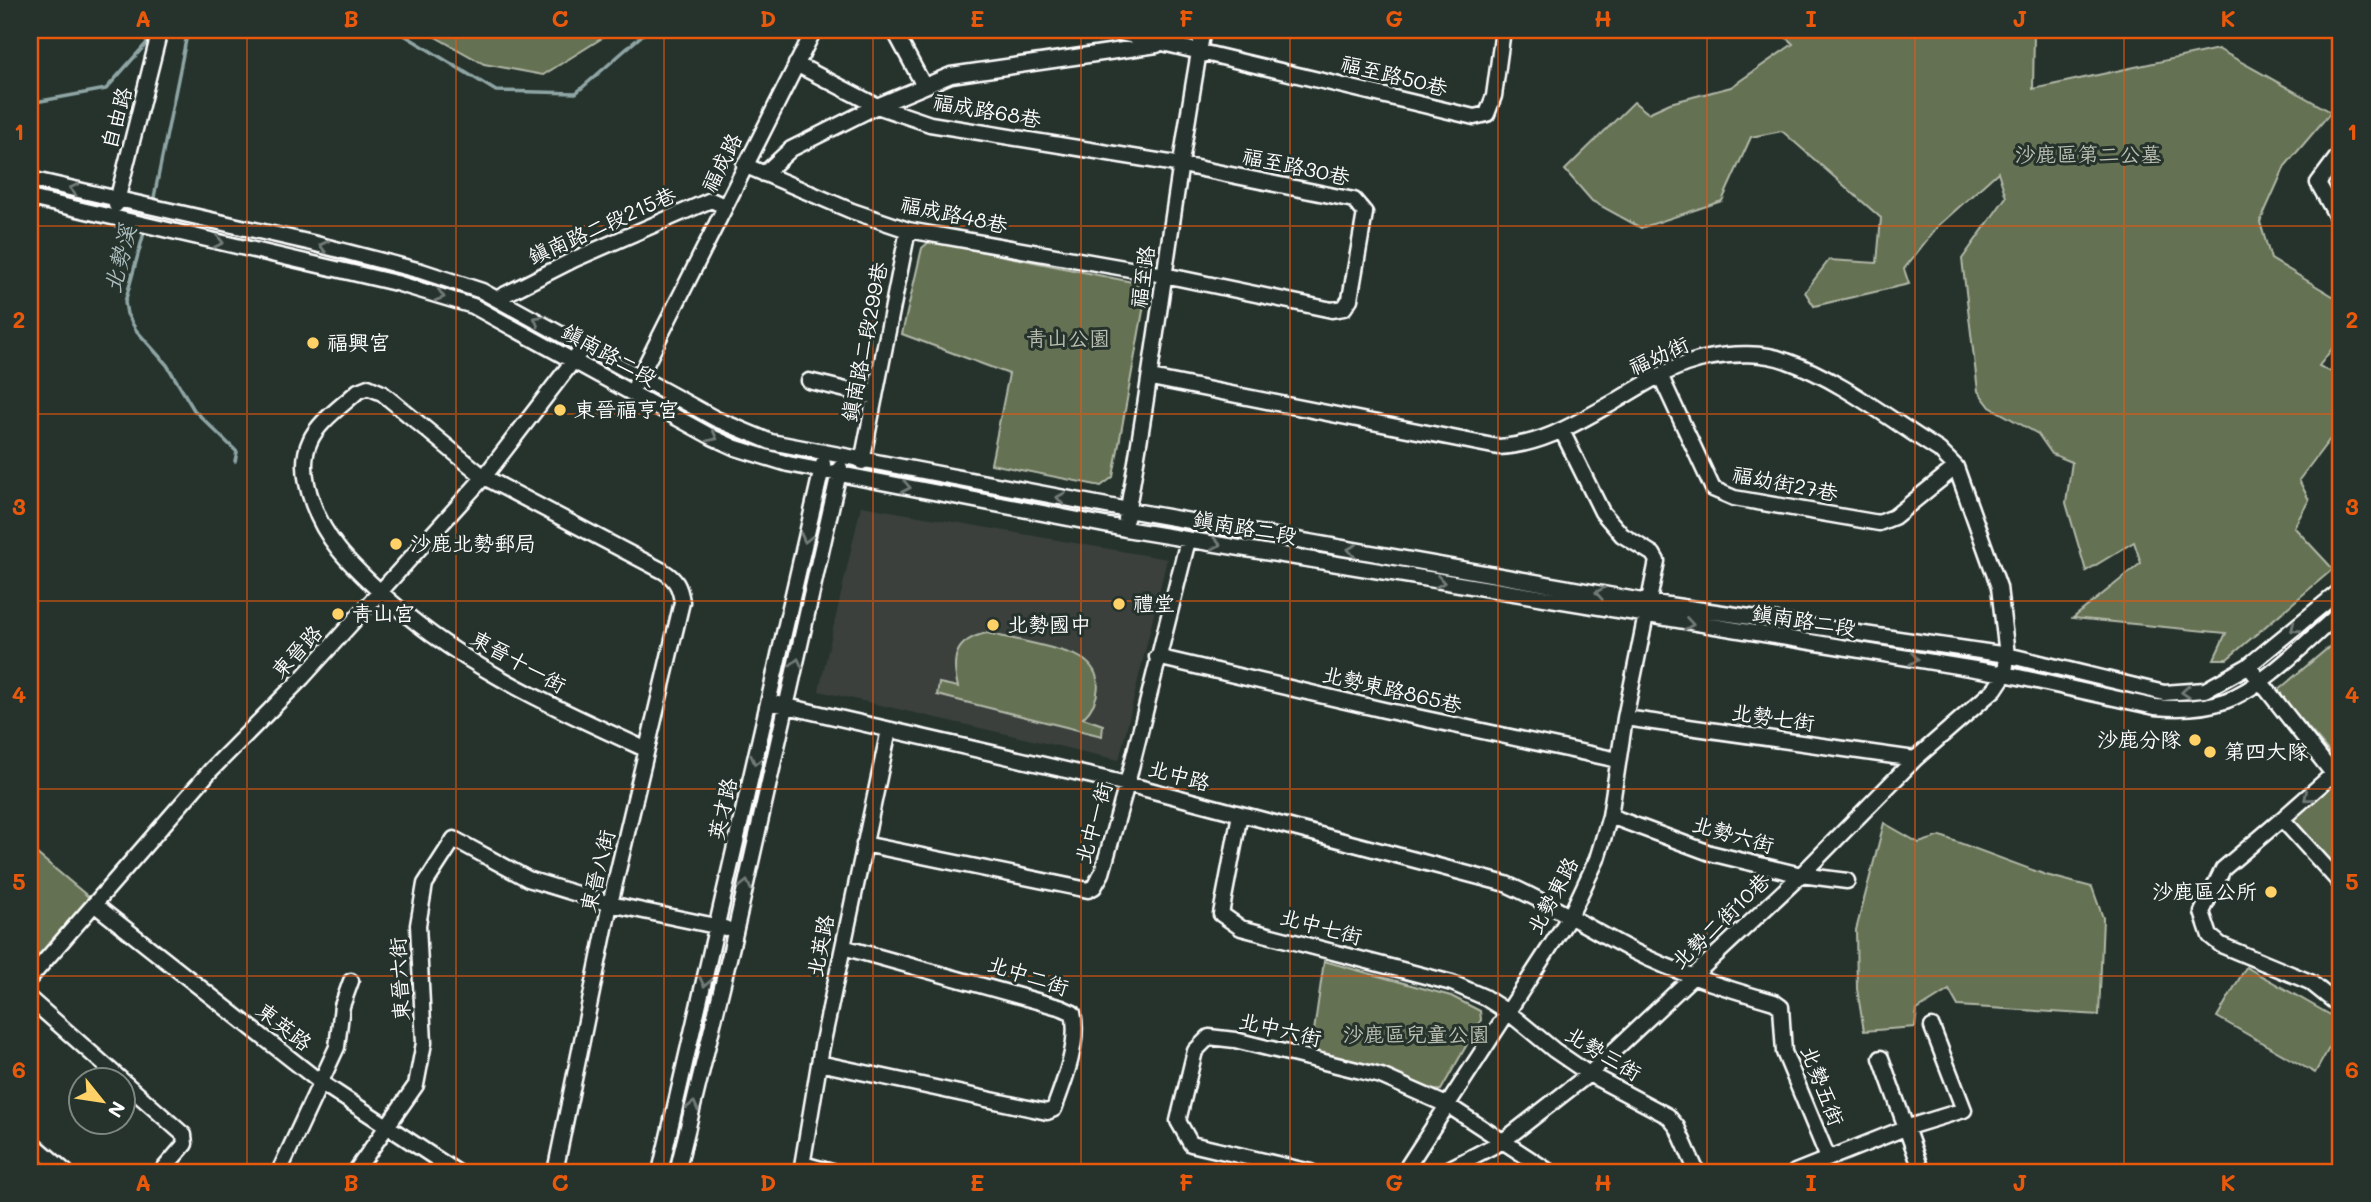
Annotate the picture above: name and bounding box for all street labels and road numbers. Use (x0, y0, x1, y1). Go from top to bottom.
street label: 福至路50巷 (1338, 48, 1451, 101)
street label: 自由路 (94, 84, 137, 152)
street label: 福成路68巷 (931, 87, 1043, 132)
street label: 福成路 (694, 128, 747, 197)
street label: 福至路30巷 (1240, 141, 1353, 190)
street label: 鎮南路二段215巷 (523, 180, 680, 269)
street label: 福成路48巷 (898, 189, 1010, 238)
street label: 福至路 (1124, 244, 1159, 310)
street label: 鎮南路二段299巷 (835, 259, 892, 424)
street label: 鎮南路二段 (557, 316, 662, 391)
street label: 福幼街 (1624, 329, 1693, 380)
street label: 福幼街27巷 (1730, 459, 1841, 506)
street label: 鎮南路二段 (1191, 504, 1299, 549)
street label: 鎮南路二段 (1750, 598, 1858, 641)
street label: 東晉路 (265, 619, 327, 683)
street label: 東晉十一街 (466, 623, 571, 698)
street label: 北勢東路865巷 (1320, 659, 1465, 718)
street label: 北勢七街 (1730, 697, 1817, 736)
street label: 北中路 (1145, 753, 1213, 796)
street label: 英才路 (701, 775, 742, 842)
street label: 北中一街 (1068, 778, 1117, 867)
street label: 北勢六街 (1689, 809, 1778, 858)
street label: 東晉八街 (573, 827, 620, 915)
street label: 北勢東路 (1520, 852, 1583, 939)
street label: 北勢二街10巷 (1665, 866, 1775, 974)
street label: 北中七街 (1277, 902, 1365, 949)
street label: 北英路 (800, 912, 839, 979)
street label: 東晉六街 (383, 936, 414, 1022)
street label: 北中二街 (984, 949, 1073, 1000)
street label: 東英路 (252, 996, 318, 1056)
street label: 北中六街 (1236, 1006, 1324, 1051)
street label: 北勢三街 (1561, 1020, 1647, 1086)
street label: 北勢五街 (1796, 1041, 1851, 1130)

